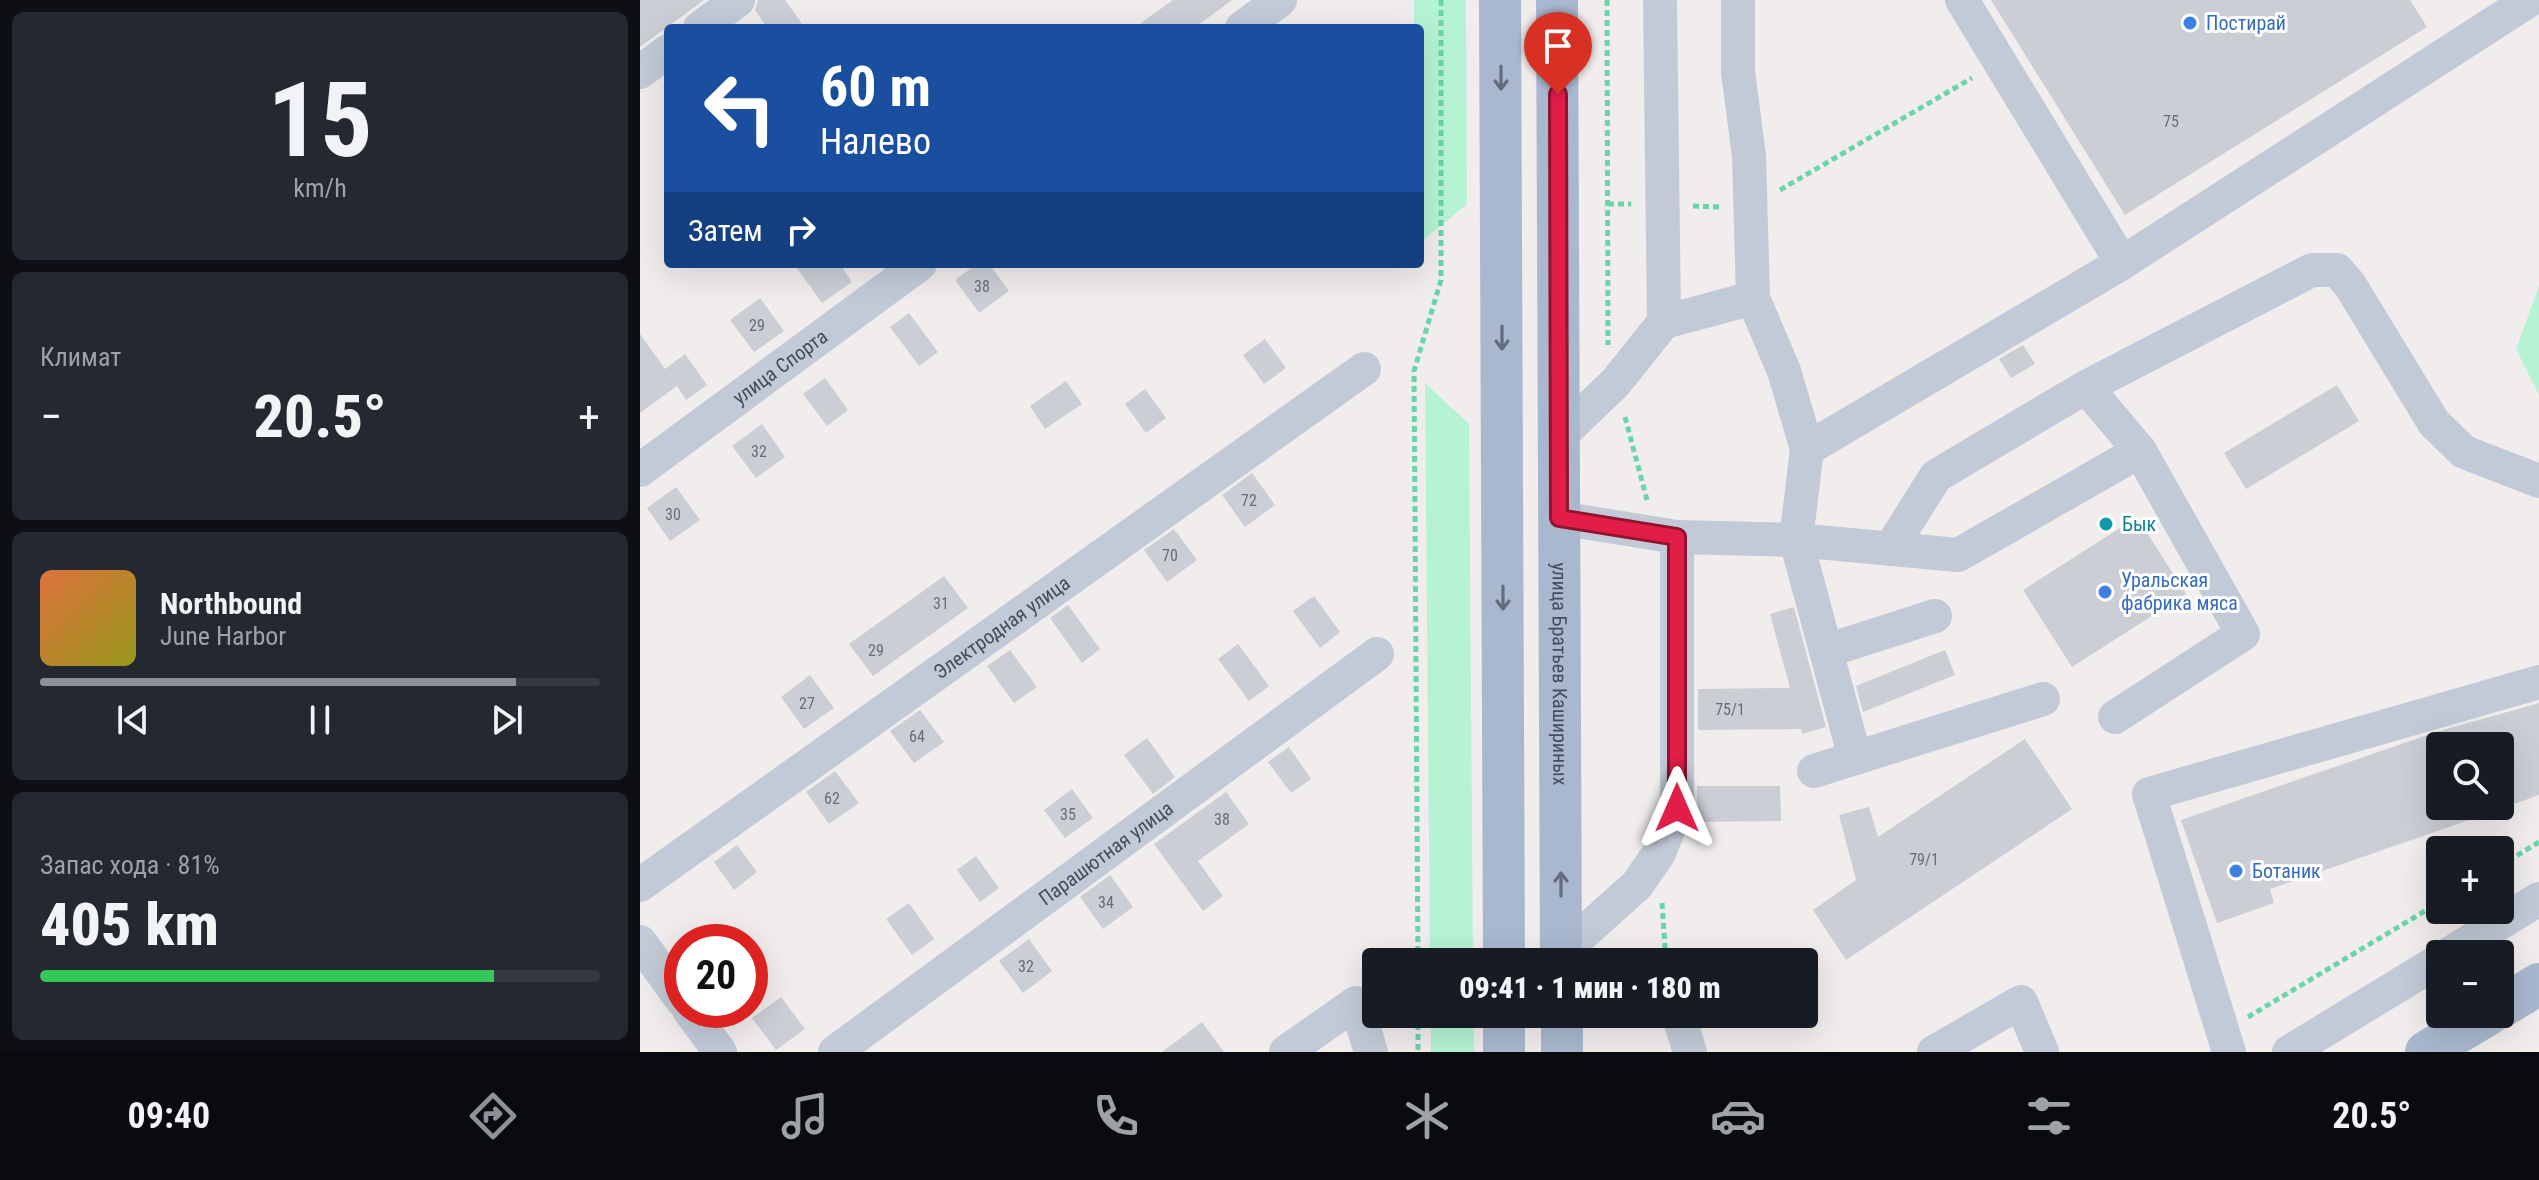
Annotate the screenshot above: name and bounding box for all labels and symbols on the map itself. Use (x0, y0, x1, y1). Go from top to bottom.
place label: Постирай (2206, 11, 2286, 35)
pin (1524, 12, 1592, 94)
marker: Постирай (2181, 14, 2199, 32)
one-way arrow (1493, 64, 1509, 91)
house number: 75 (2163, 112, 2179, 131)
house number: 38 (974, 277, 990, 296)
house number: 29 (749, 316, 765, 335)
street label: улица Спорта (728, 324, 832, 410)
one-way arrow (1494, 324, 1510, 351)
house number: 32 (751, 442, 767, 461)
house number: 72 (1241, 491, 1257, 510)
house number: 30 (665, 505, 681, 524)
place label: Бык (2122, 512, 2157, 536)
marker: Бык (2097, 515, 2115, 533)
house number: 70 (1162, 546, 1178, 565)
street label: улица Братьев Кашириных (1547, 562, 1572, 786)
place label: Уральская фабрика мяса (2121, 568, 2238, 615)
street label: Электродная улица (929, 571, 1074, 684)
marker: Уральская фабрика мяса (2096, 583, 2114, 601)
one-way arrow (1495, 584, 1511, 611)
house number: 31 (933, 594, 949, 613)
house number: 29 (868, 641, 884, 660)
house number: 27 (799, 694, 815, 713)
house number: 75/1 (1715, 700, 1745, 719)
house number: 64 (909, 727, 925, 746)
position arrow (1635, 766, 1719, 850)
house number: 62 (824, 789, 840, 808)
street label: Парашютная улица (1034, 796, 1178, 910)
house number: 35 (1060, 805, 1076, 824)
house number: 38 (1214, 810, 1230, 829)
house number: 79/1 (1909, 850, 1939, 869)
place label: Ботаник (2252, 859, 2321, 883)
marker: Ботаник (2227, 862, 2245, 880)
one-way arrow (1553, 871, 1569, 898)
house number: 34 (1098, 893, 1114, 912)
speed limit sign: 20 (664, 924, 768, 1028)
house number: 32 (1018, 957, 1034, 976)

